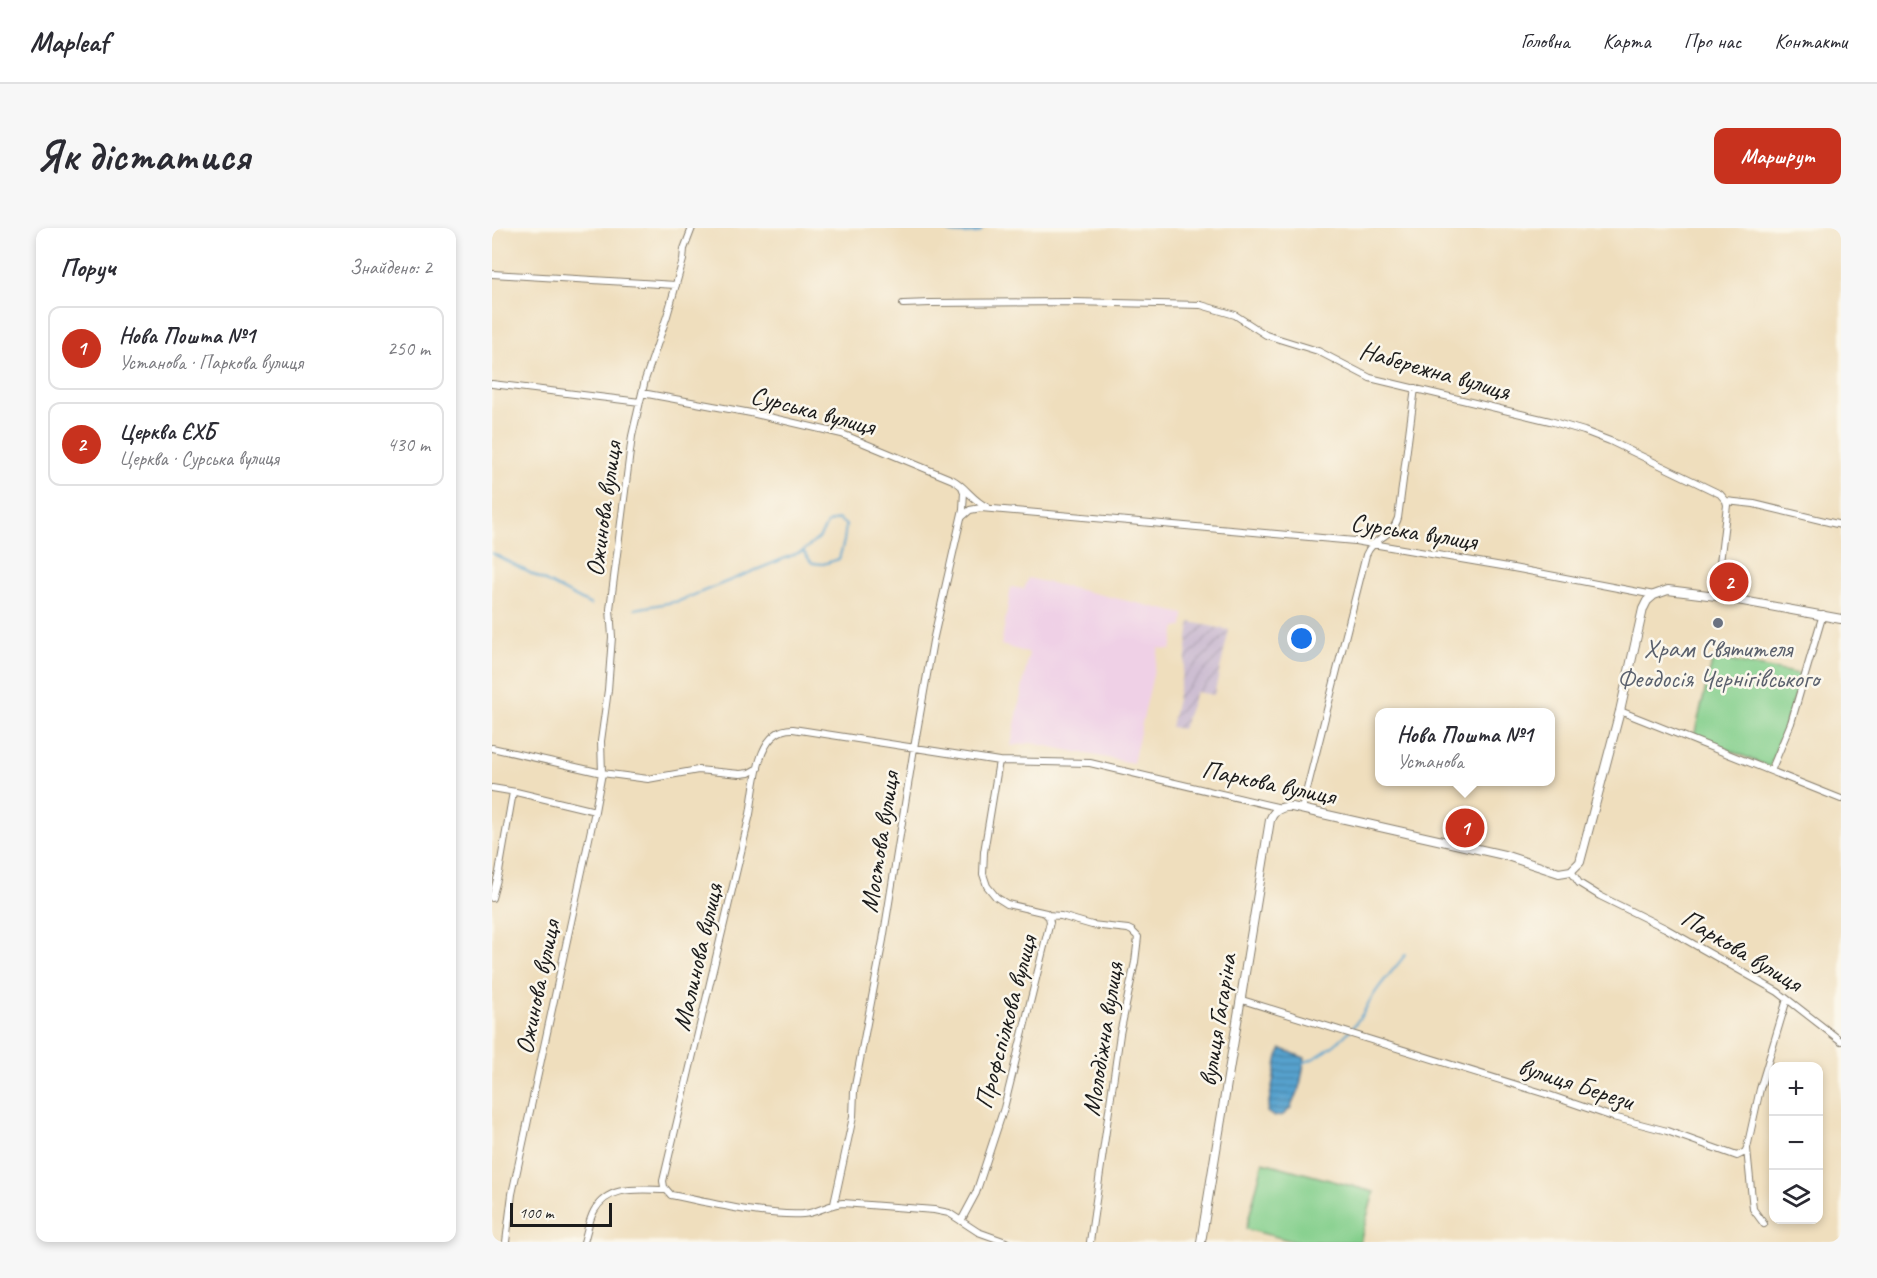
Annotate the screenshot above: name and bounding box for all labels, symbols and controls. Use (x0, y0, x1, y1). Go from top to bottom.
text: Mapleaf (30, 24, 108, 59)
text: Головна (1521, 28, 1570, 54)
text: Карта (1603, 28, 1651, 54)
text: Про нас (1684, 28, 1741, 54)
text: Контакти (1774, 28, 1847, 54)
button: Маршрут (1714, 128, 1841, 184)
text: Як дістатися (36, 130, 250, 183)
text: Поруч (60, 251, 116, 284)
text: Знайдено: 2 (350, 255, 432, 280)
text: Нова Пошта №1 (119, 322, 255, 350)
street label: Набережна вулиця (1356, 333, 1515, 408)
text: 1 (77, 336, 86, 361)
text: 250 m (387, 336, 430, 361)
text: Установа · Паркова вулиця (119, 350, 303, 375)
street label: Сурська вулиця (747, 378, 880, 443)
text: Церква ЄХБ (119, 418, 216, 446)
text: 2 (77, 432, 86, 457)
text: 430 m (387, 432, 430, 457)
street label: Ожинова вулиця (578, 437, 630, 579)
text: Церква · Сурська вулиця (119, 446, 279, 471)
street label: Сурська вулиця (1349, 505, 1481, 558)
pin: 2 (1710, 560, 1748, 604)
marker: Храм Святителя Феодосія Чернігівського (1711, 616, 1725, 630)
your location (1287, 624, 1316, 653)
place label: Храм Святителя Феодосія Чернігівського (1617, 632, 1822, 695)
popup (1375, 708, 1555, 786)
text: Нова Пошта №1 (1397, 721, 1533, 749)
text: Установа (1397, 749, 1463, 774)
street label: Паркова вулиця (1199, 752, 1341, 813)
street label: Мостова вулиця (852, 767, 907, 915)
pin: 1 (1446, 806, 1484, 850)
street label: Малинова вулиця (665, 879, 731, 1034)
street label: Паркова вулиця (1675, 901, 1810, 1001)
street label: Ожинова вулиця (507, 915, 568, 1057)
street label: Профспілкова вулиця (967, 930, 1045, 1112)
street label: вулиця Гагаріна (1191, 950, 1244, 1089)
street label: Молодіжна вулиця (1074, 958, 1131, 1118)
street label: вулиця Берези (1514, 1049, 1640, 1118)
map controls (1769, 1062, 1823, 1224)
button: + (1769, 1062, 1823, 1116)
button: − (1769, 1116, 1823, 1170)
button: layers (1769, 1170, 1823, 1224)
scale bar (510, 1200, 612, 1228)
text: 100 m (519, 1203, 553, 1223)

